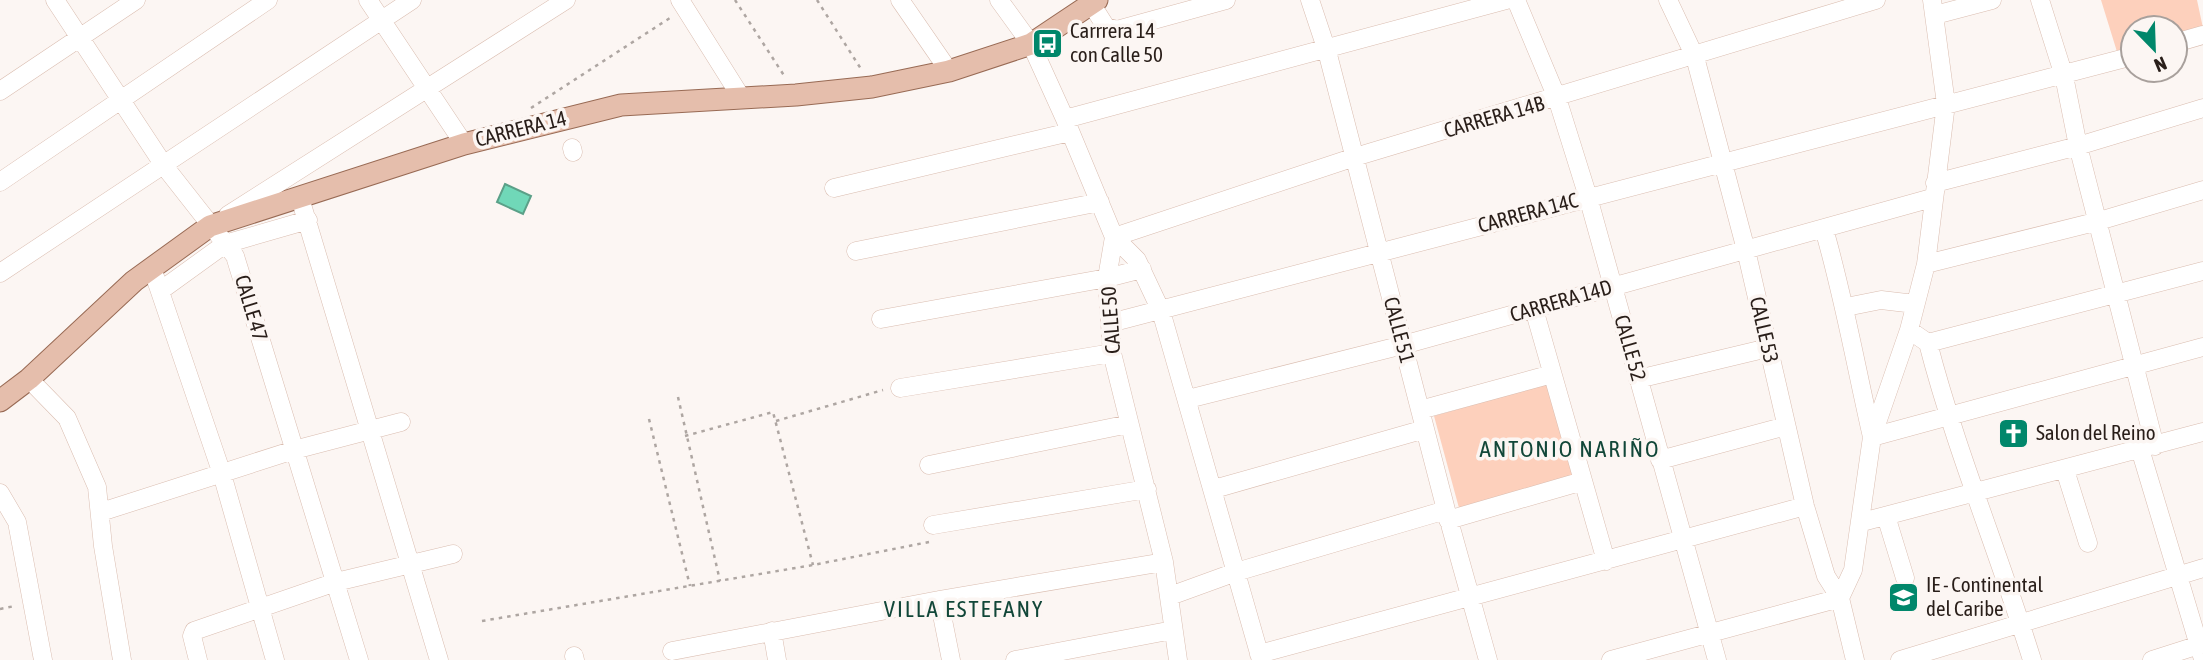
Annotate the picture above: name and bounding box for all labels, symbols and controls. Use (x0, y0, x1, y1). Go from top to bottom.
north arrow (2119, 14, 2189, 84)
place label: Carrrera 14 con Calle 50 (1070, 18, 1163, 66)
bus stop icon: Carrrera 14 con Calle 50 (1030, 26, 1064, 60)
text: N (2151, 52, 2170, 77)
street label: CARRERA 14B (1441, 90, 1547, 142)
street label: CARRERA 14 (473, 105, 569, 151)
street label: CARRERA 14C (1475, 187, 1581, 237)
street label: CALLE 47 (231, 272, 273, 344)
street label: CARRERA 14D (1507, 274, 1614, 326)
street label: CALLE 50 (1096, 285, 1124, 355)
street label: CALLE 51 (1380, 294, 1420, 365)
street label: CALLE 53 (1746, 294, 1784, 365)
street label: CALLE 52 (1610, 312, 1652, 384)
church icon: Salon del Reino (1996, 416, 2030, 450)
place label: Salon del Reino (2036, 420, 2156, 444)
district label: ANTONIO NARIÑO (1479, 436, 1661, 462)
place label: IE - Continental del Caribe (1926, 572, 2043, 620)
school or university icon: IE - Continental del Caribe (1886, 580, 1920, 614)
district label: VILLA ESTEFANY (884, 596, 1044, 622)

